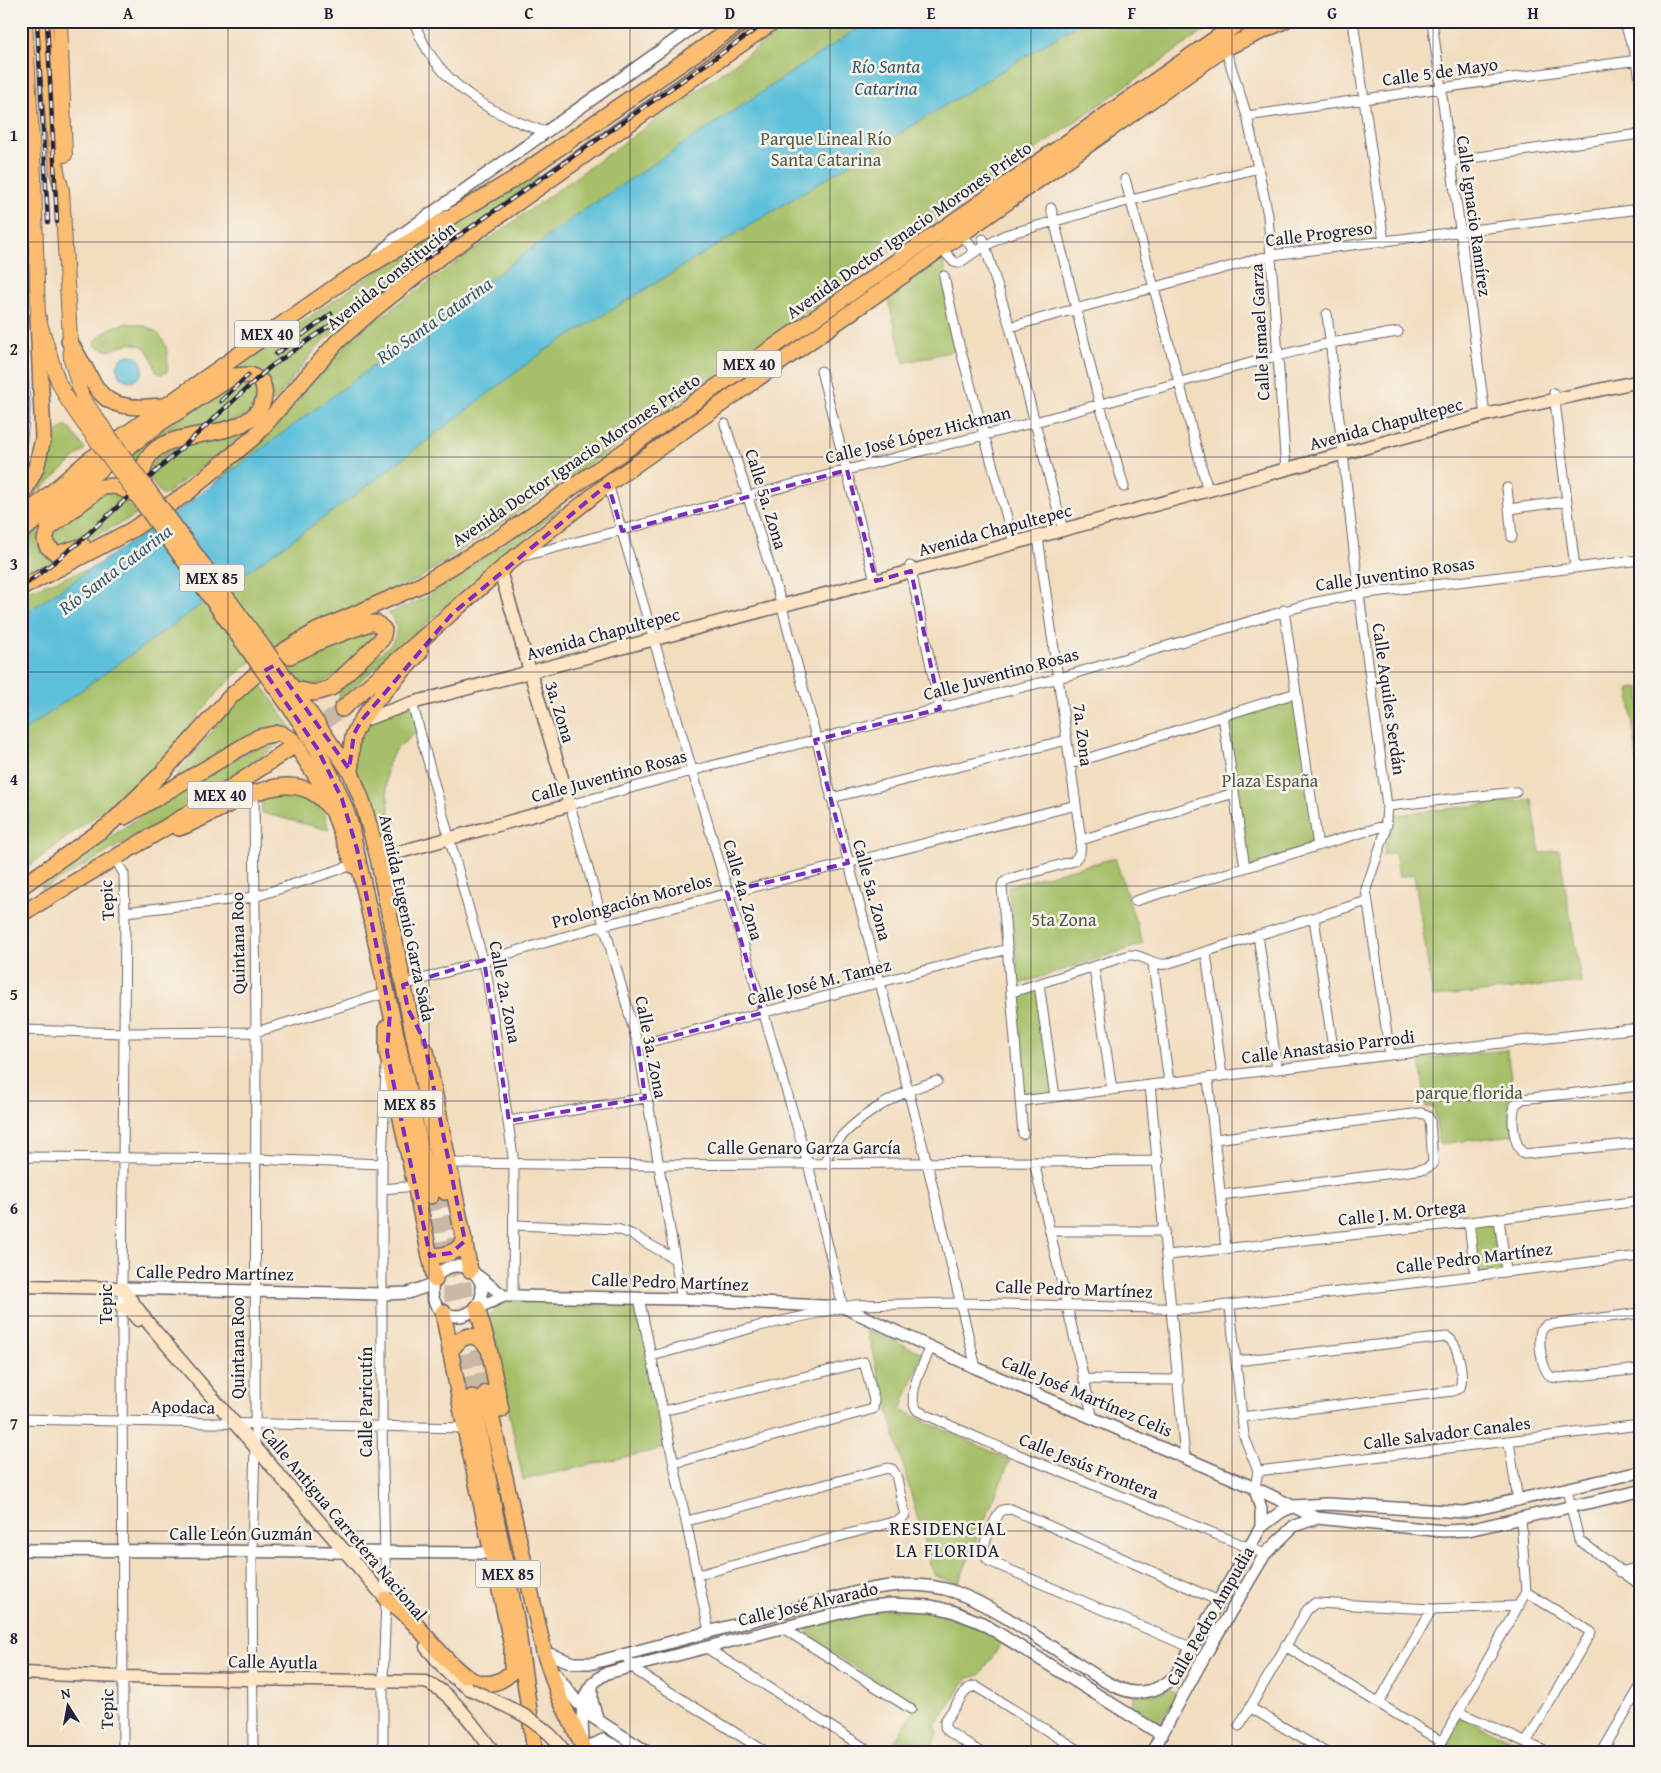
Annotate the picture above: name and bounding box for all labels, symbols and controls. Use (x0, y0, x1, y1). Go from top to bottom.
text: A (123, 1, 134, 25)
text: B (324, 1, 334, 25)
text: C (524, 1, 534, 25)
text: D (725, 1, 735, 25)
text: E (927, 1, 936, 25)
text: F (1128, 1, 1136, 25)
text: G (1327, 1, 1337, 25)
text: H (1527, 1, 1539, 25)
street label: Calle 5 de Mayo (1380, 50, 1500, 93)
water label: Río Santa Catarina (851, 52, 921, 102)
text: 1 (10, 123, 18, 147)
park label: Parque Lineal Río Santa Catarina (760, 125, 892, 173)
street label: Avenida Doctor Ignacio Morones Prieto (780, 134, 1037, 325)
street label: Calle Ignacio Ramírez (1450, 134, 1499, 298)
street label: Calle Progreso (1264, 214, 1374, 253)
street label: Avenida Constitución (320, 215, 461, 337)
street label: Calle Ismael Garza (1242, 262, 1277, 401)
water label: Río Santa Catarina (370, 269, 498, 371)
road number: MEX 40 (234, 320, 300, 348)
text: 2 (10, 337, 18, 361)
road number: MEX 40 (716, 350, 782, 378)
street label: Avenida Doctor Ignacio Morones Prieto (446, 366, 705, 553)
street label: Avenida Chapultepec (1306, 390, 1466, 457)
street label: Calle José López Hickman (822, 398, 1013, 471)
street label: Calle 5a. Zona (738, 445, 795, 553)
street label: Avenida Chapultepec (915, 496, 1075, 563)
water label: Río Santa Catarina (52, 517, 178, 622)
street label: Calle Juventino Rosas (1314, 549, 1476, 598)
text: 3 (10, 552, 18, 576)
road number: MEX 85 (180, 564, 244, 592)
street label: Avenida Chapultepec (523, 600, 683, 667)
street label: Calle Aquiles Serdán (1365, 621, 1414, 777)
street label: Calle Juventino Rosas (920, 640, 1082, 707)
street label: 3a. Zona (538, 678, 583, 746)
street label: 7a. Zona (1066, 702, 1101, 768)
street label: Calle Juventino Rosas (528, 742, 690, 809)
text: 4 (10, 767, 18, 791)
park label: Plaza España (1222, 767, 1319, 794)
road number: MEX 40 (188, 782, 252, 808)
street label: Avenida Eugenio Garza Sada (372, 812, 443, 1024)
street label: Calle 4a. Zona (716, 836, 771, 944)
street label: Calle 5a. Zona (846, 836, 899, 944)
street label: Prolongación Morelos (549, 866, 715, 935)
street label: Tepic (92, 879, 121, 921)
street label: Quintana Roo (223, 892, 252, 994)
park label: 5ta Zona (1032, 906, 1097, 933)
street label: Calle 2a. Zona (482, 938, 529, 1046)
street label: Calle José M. Tamez (744, 951, 894, 1012)
text: 5 (10, 982, 18, 1006)
street label: Calle 3a. Zona (628, 993, 675, 1101)
street label: Calle Anastasio Parrodi (1240, 1022, 1416, 1071)
park label: parque florida (1415, 1079, 1523, 1106)
road number: MEX 85 (378, 1090, 442, 1118)
street label: Calle Genaro Garza García (707, 1134, 901, 1161)
street label: Calle J. M. Ortega (1337, 1192, 1468, 1233)
text: 6 (10, 1196, 18, 1220)
street label: Calle Pedro Martínez (1394, 1235, 1554, 1280)
street label: Calle Pedro Martínez (136, 1258, 294, 1287)
street label: Calle Pedro Martínez (591, 1265, 749, 1298)
street label: Calle Pedro Martínez (995, 1272, 1153, 1305)
street label: Tepic (92, 1284, 119, 1324)
street label: Quintana Roo (224, 1297, 251, 1399)
street label: Calle Paricutín (352, 1347, 379, 1457)
street label: Calle José Martínez Celis (998, 1347, 1177, 1444)
street label: Apodaca (151, 1392, 216, 1421)
street label: Calle Salvador Canales (1362, 1409, 1532, 1456)
text: 7 (10, 1411, 18, 1435)
street label: Calle Antigua Carretera Nacional (255, 1421, 434, 1627)
street label: Calle Jesús Frontera (1015, 1425, 1164, 1506)
district label: RESIDENCIAL LA FLORIDA (889, 1514, 1007, 1564)
street label: Calle León Guzmán (170, 1520, 312, 1547)
street label: Calle Pedro Ampudia (1159, 1541, 1261, 1691)
road number: MEX 85 (476, 1560, 540, 1588)
street label: Calle José Alvarado (735, 1574, 881, 1633)
text: 8 (10, 1626, 18, 1650)
street label: Calle Ayutla (228, 1647, 318, 1676)
north arrow (42, 1680, 92, 1730)
text: N (59, 1682, 73, 1704)
street label: Tepic (93, 1688, 120, 1730)

